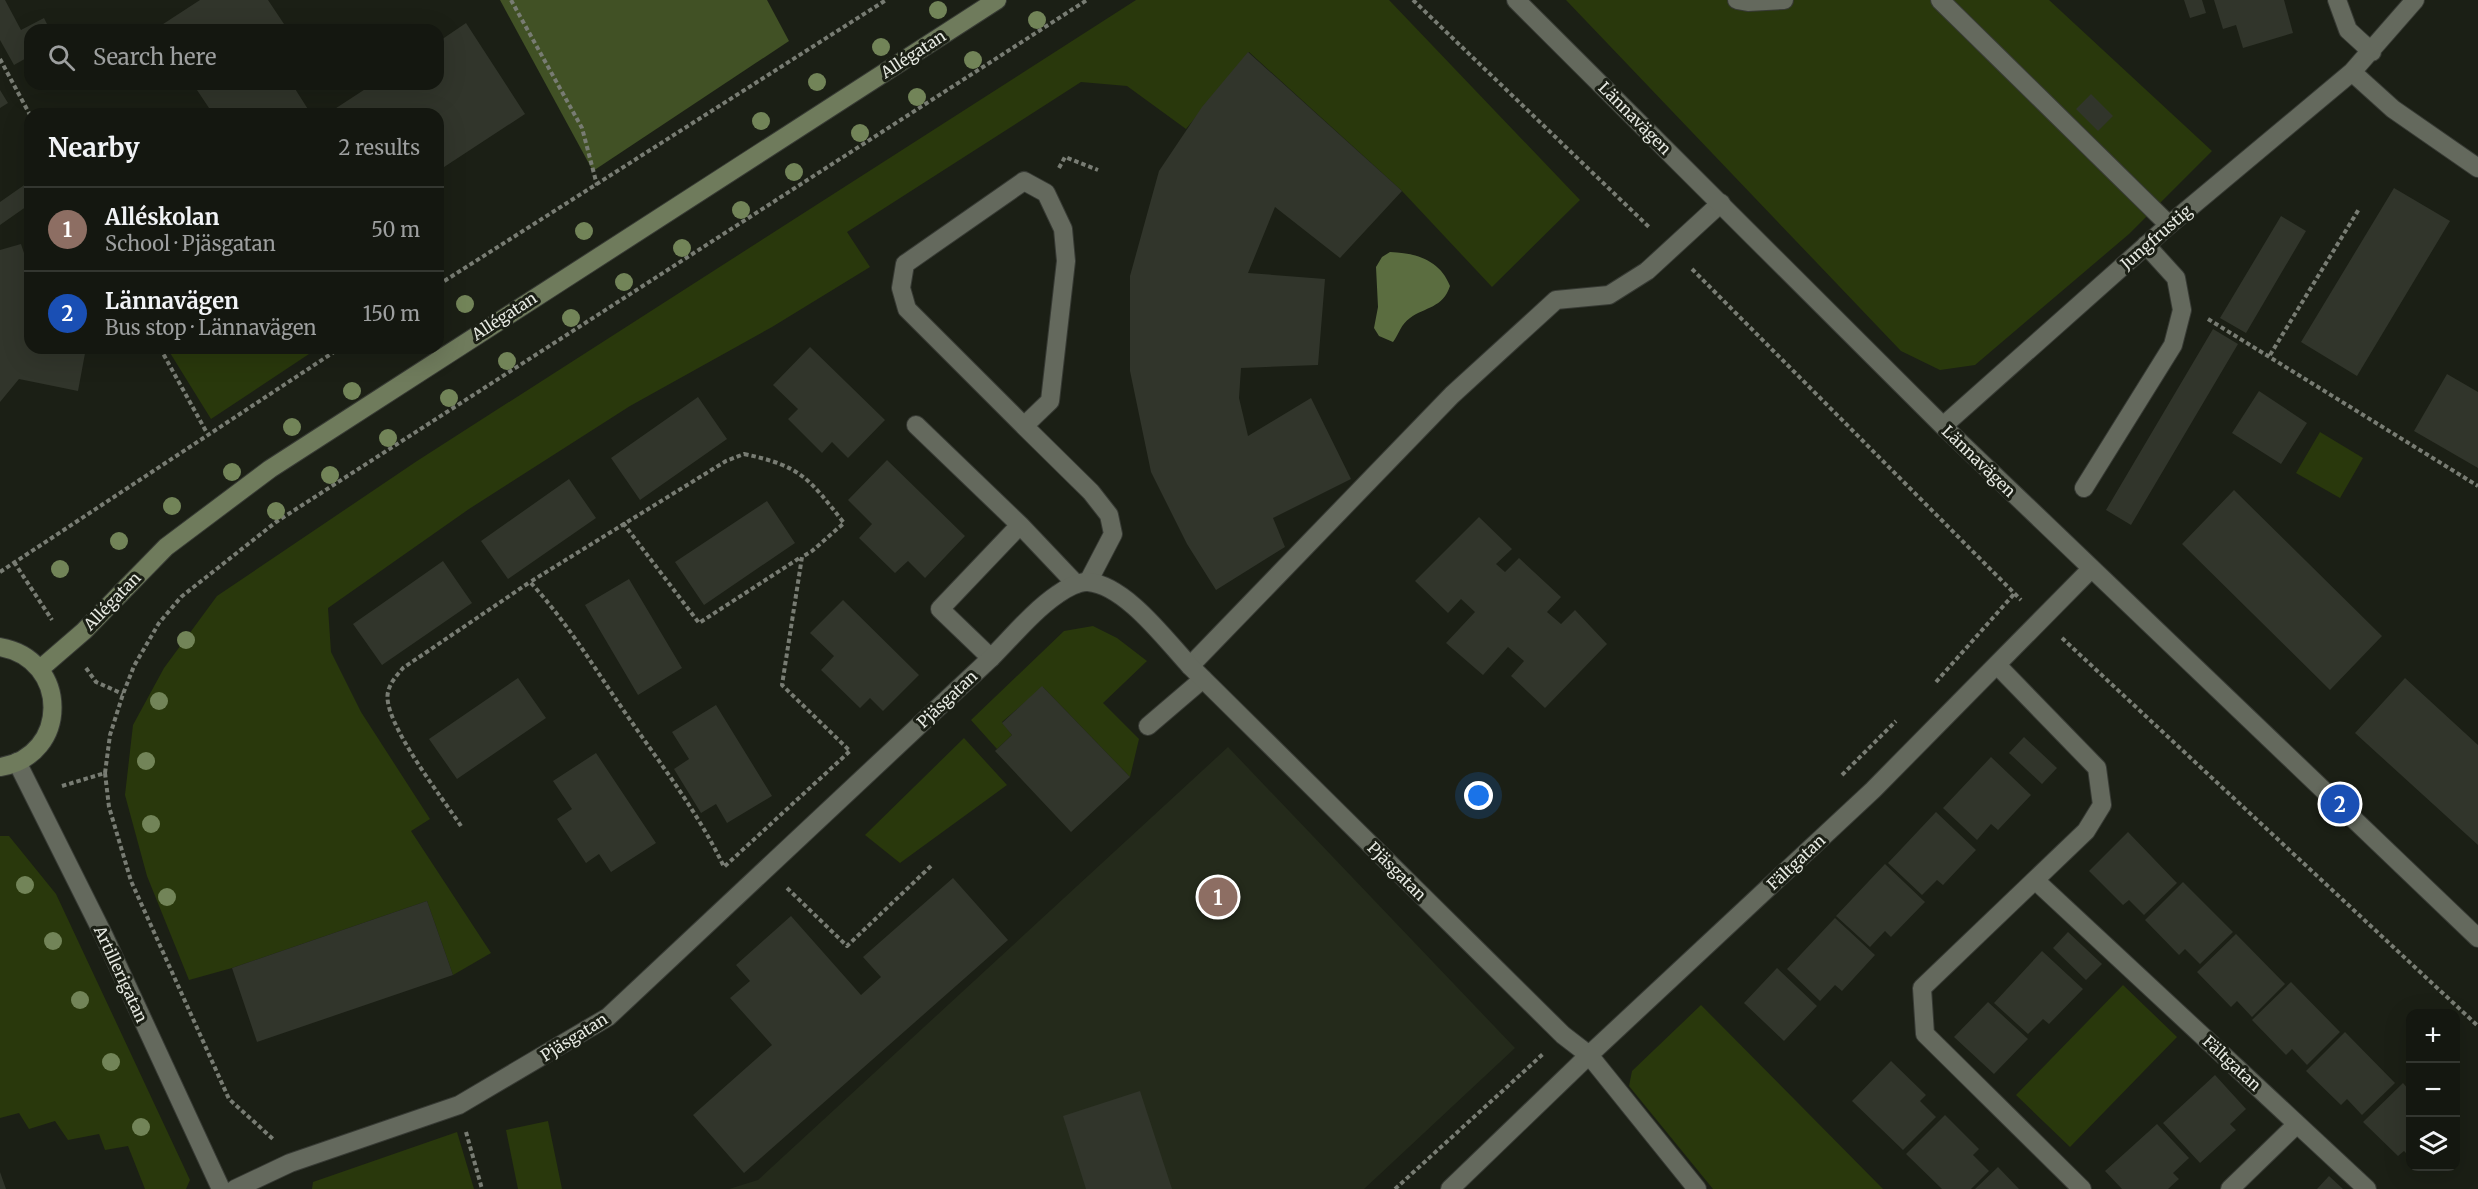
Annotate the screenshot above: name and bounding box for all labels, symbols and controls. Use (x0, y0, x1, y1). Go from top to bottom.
search box (24, 24, 444, 90)
street label: Allégatan (876, 25, 950, 83)
icon: search (45, 41, 78, 74)
text: Search here (93, 43, 216, 71)
street label: Lännavägen (1594, 77, 1676, 159)
text: Nearby (48, 131, 140, 164)
text: 2 results (338, 135, 420, 160)
street label: Jungfrustig (2115, 200, 2196, 274)
text: Alléskolan (105, 203, 219, 231)
text: 1 (63, 217, 72, 242)
text: 50 m (371, 217, 420, 242)
text: School · Pjäsgatan (105, 231, 276, 256)
text: Lännavägen (105, 287, 239, 315)
street label: Allégatan (467, 287, 541, 345)
text: 2 (62, 301, 73, 326)
text: 150 m (363, 301, 420, 326)
text: Bus stop · Lännavägen (105, 315, 317, 340)
street label: Lännavägen (1938, 421, 2020, 501)
street label: Allégatan (79, 567, 145, 635)
street label: Pjäsgatan (913, 666, 982, 732)
your location (1464, 781, 1493, 810)
pin: 2 (2320, 782, 2360, 826)
street label: Fältgatan (1763, 830, 1830, 894)
street label: Pjäsgatan (1363, 837, 1431, 905)
pin: 1 (1198, 874, 1238, 920)
street label: Artillerigatan (89, 922, 152, 1026)
street label: Pjäsgatan (537, 1008, 611, 1065)
map controls (2406, 1009, 2460, 1171)
button: + (2406, 1009, 2460, 1063)
street label: Fältgatan (2199, 1031, 2266, 1095)
button: − (2406, 1063, 2460, 1117)
button: layers (2406, 1117, 2460, 1171)

